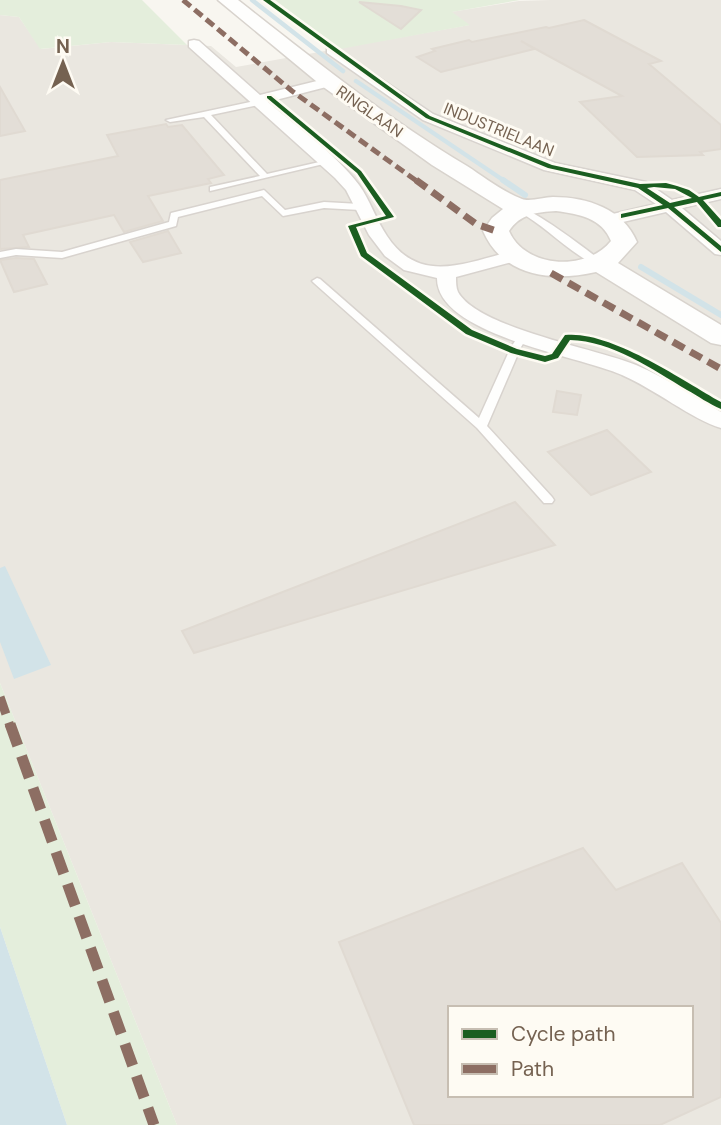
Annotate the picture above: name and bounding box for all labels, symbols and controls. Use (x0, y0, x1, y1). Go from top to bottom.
north arrow (28, 28, 98, 98)
text: N (56, 34, 70, 59)
street label: RINGLAAN (332, 81, 407, 142)
street label: INDUSTRIELAAN (441, 98, 557, 161)
legend (448, 1006, 693, 1097)
text: Cycle path (511, 1020, 616, 1048)
text: Path (511, 1055, 554, 1083)

